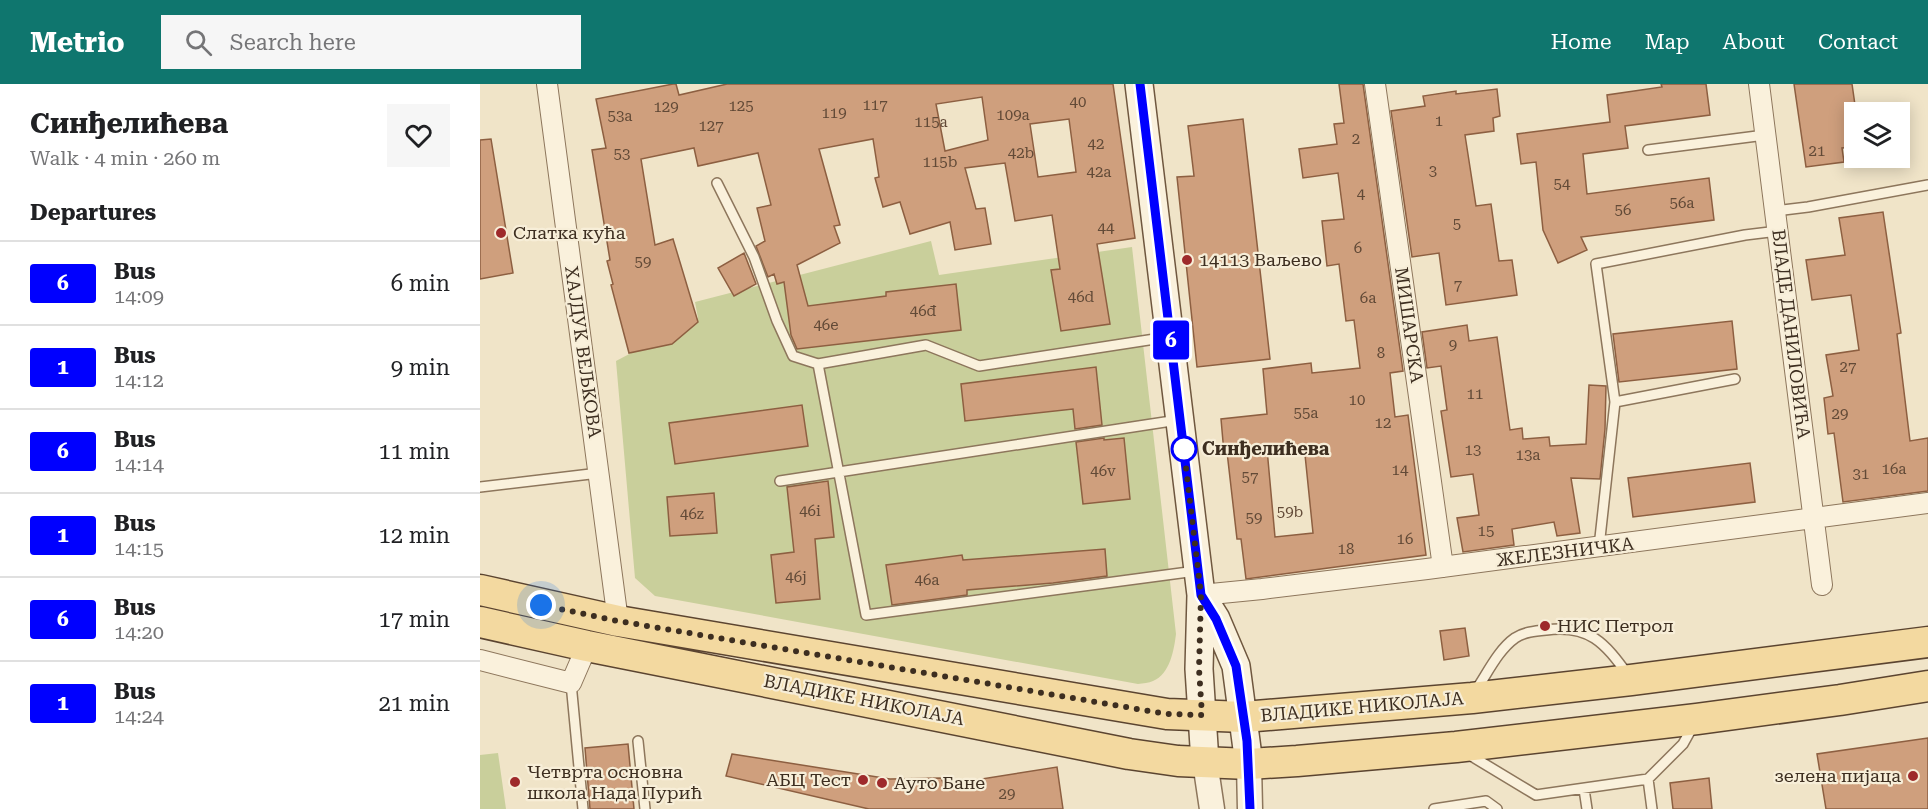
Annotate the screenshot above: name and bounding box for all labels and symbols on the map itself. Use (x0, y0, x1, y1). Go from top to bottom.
house number: 40 (1070, 93, 1086, 111)
house number: 117 (862, 96, 888, 114)
house number: 125 (728, 97, 754, 115)
house number: 129 (653, 98, 679, 116)
house number: 119 (821, 104, 847, 122)
house number: 109a (996, 106, 1030, 124)
house number: 53a (608, 107, 632, 125)
house number: 1 (1435, 112, 1443, 130)
house number: 115a (914, 113, 948, 131)
house number: 127 (698, 117, 724, 135)
house number: 2 (1352, 130, 1360, 148)
house number: 42 (1088, 135, 1104, 153)
house number: 21 (1809, 142, 1825, 160)
house number: 42b (1008, 144, 1034, 162)
house number: 53 (614, 145, 630, 163)
house number: 115b (923, 153, 957, 171)
house number: 3 (1429, 162, 1437, 180)
house number: 42a (1087, 163, 1111, 181)
house number: 54 (1554, 175, 1571, 193)
house number: 4 (1357, 185, 1366, 203)
house number: 56a (1670, 194, 1694, 212)
house number: 56 (1615, 201, 1631, 219)
house number: 5 (1453, 215, 1461, 233)
house number: 44 (1098, 219, 1115, 237)
place label: Слатка кућа (513, 222, 626, 243)
marker: Слатка кућа (494, 226, 508, 240)
street label: ВЛАДЕ ДАНИЛОВИЋА (1768, 228, 1815, 440)
house number: 6 (1354, 239, 1362, 257)
place label: 14113 Ваљево (1199, 249, 1322, 270)
house number: 59 (635, 253, 651, 271)
marker: 14113 Ваљево (1180, 253, 1194, 267)
street label: ХАЈДУК ВЕЉКОВА (561, 264, 606, 440)
street label: МИШАРСКА (1391, 266, 1428, 385)
house number: 7 (1454, 276, 1462, 294)
house number: 46d (1068, 288, 1095, 306)
house number: 6a (1360, 289, 1376, 307)
house number: 46đ (910, 302, 937, 320)
house number: 46e (813, 316, 839, 334)
line badge: 6 (1152, 320, 1190, 360)
house number: 9 (1449, 336, 1457, 354)
house number: 8 (1377, 344, 1385, 362)
house number: 27 (1840, 358, 1856, 376)
house number: 11 (1467, 385, 1483, 403)
house number: 10 (1349, 391, 1365, 409)
house number: 55a (1294, 404, 1318, 422)
house number: 29 (1832, 405, 1848, 423)
house number: 12 (1375, 414, 1391, 432)
marker: Синђелићева (1171, 436, 1197, 462)
place label: Синђелићева (1202, 438, 1330, 459)
house number: 13 (1465, 441, 1481, 459)
house number: 13a (1516, 446, 1540, 464)
house number: 16a (1882, 460, 1906, 478)
house number: 14 (1392, 461, 1409, 479)
house number: 46v (1090, 462, 1116, 480)
house number: 31 (1853, 465, 1869, 483)
house number: 57 (1242, 468, 1258, 486)
house number: 46i (799, 502, 821, 520)
house number: 59b (1277, 503, 1303, 521)
house number: 46z (680, 505, 704, 523)
house number: 59 (1246, 509, 1262, 527)
house number: 15 (1478, 522, 1494, 540)
house number: 16 (1397, 530, 1413, 548)
street label: ЖЕЛЕЗНИЧКА (1495, 533, 1635, 570)
house number: 18 (1338, 540, 1354, 558)
house number: 46j (785, 568, 807, 586)
house number: 46a (915, 571, 939, 589)
your location (526, 590, 556, 620)
place label: НИС Петрол (1557, 615, 1674, 636)
marker: НИС Петрол (1538, 619, 1552, 633)
street label: ВЛАДИКЕ НИКОЛАЈА (762, 670, 967, 729)
street label: ВЛАДИКЕ НИКОЛАЈА (1259, 687, 1465, 726)
place label: Четврта основна школа Нада Пурић (527, 761, 703, 803)
place label: зелена пијаца (1775, 765, 1901, 786)
place label: АБЦ Тест (766, 769, 851, 790)
marker: зелена пијаца (1906, 769, 1920, 783)
place label: Ауто Бане (894, 772, 985, 793)
marker: АБЦ Тест (856, 773, 870, 787)
marker: Четврта основна школа Нада Пурић (508, 775, 522, 789)
marker: Ауто Бане (875, 776, 889, 790)
house number: 29 (999, 785, 1015, 803)

